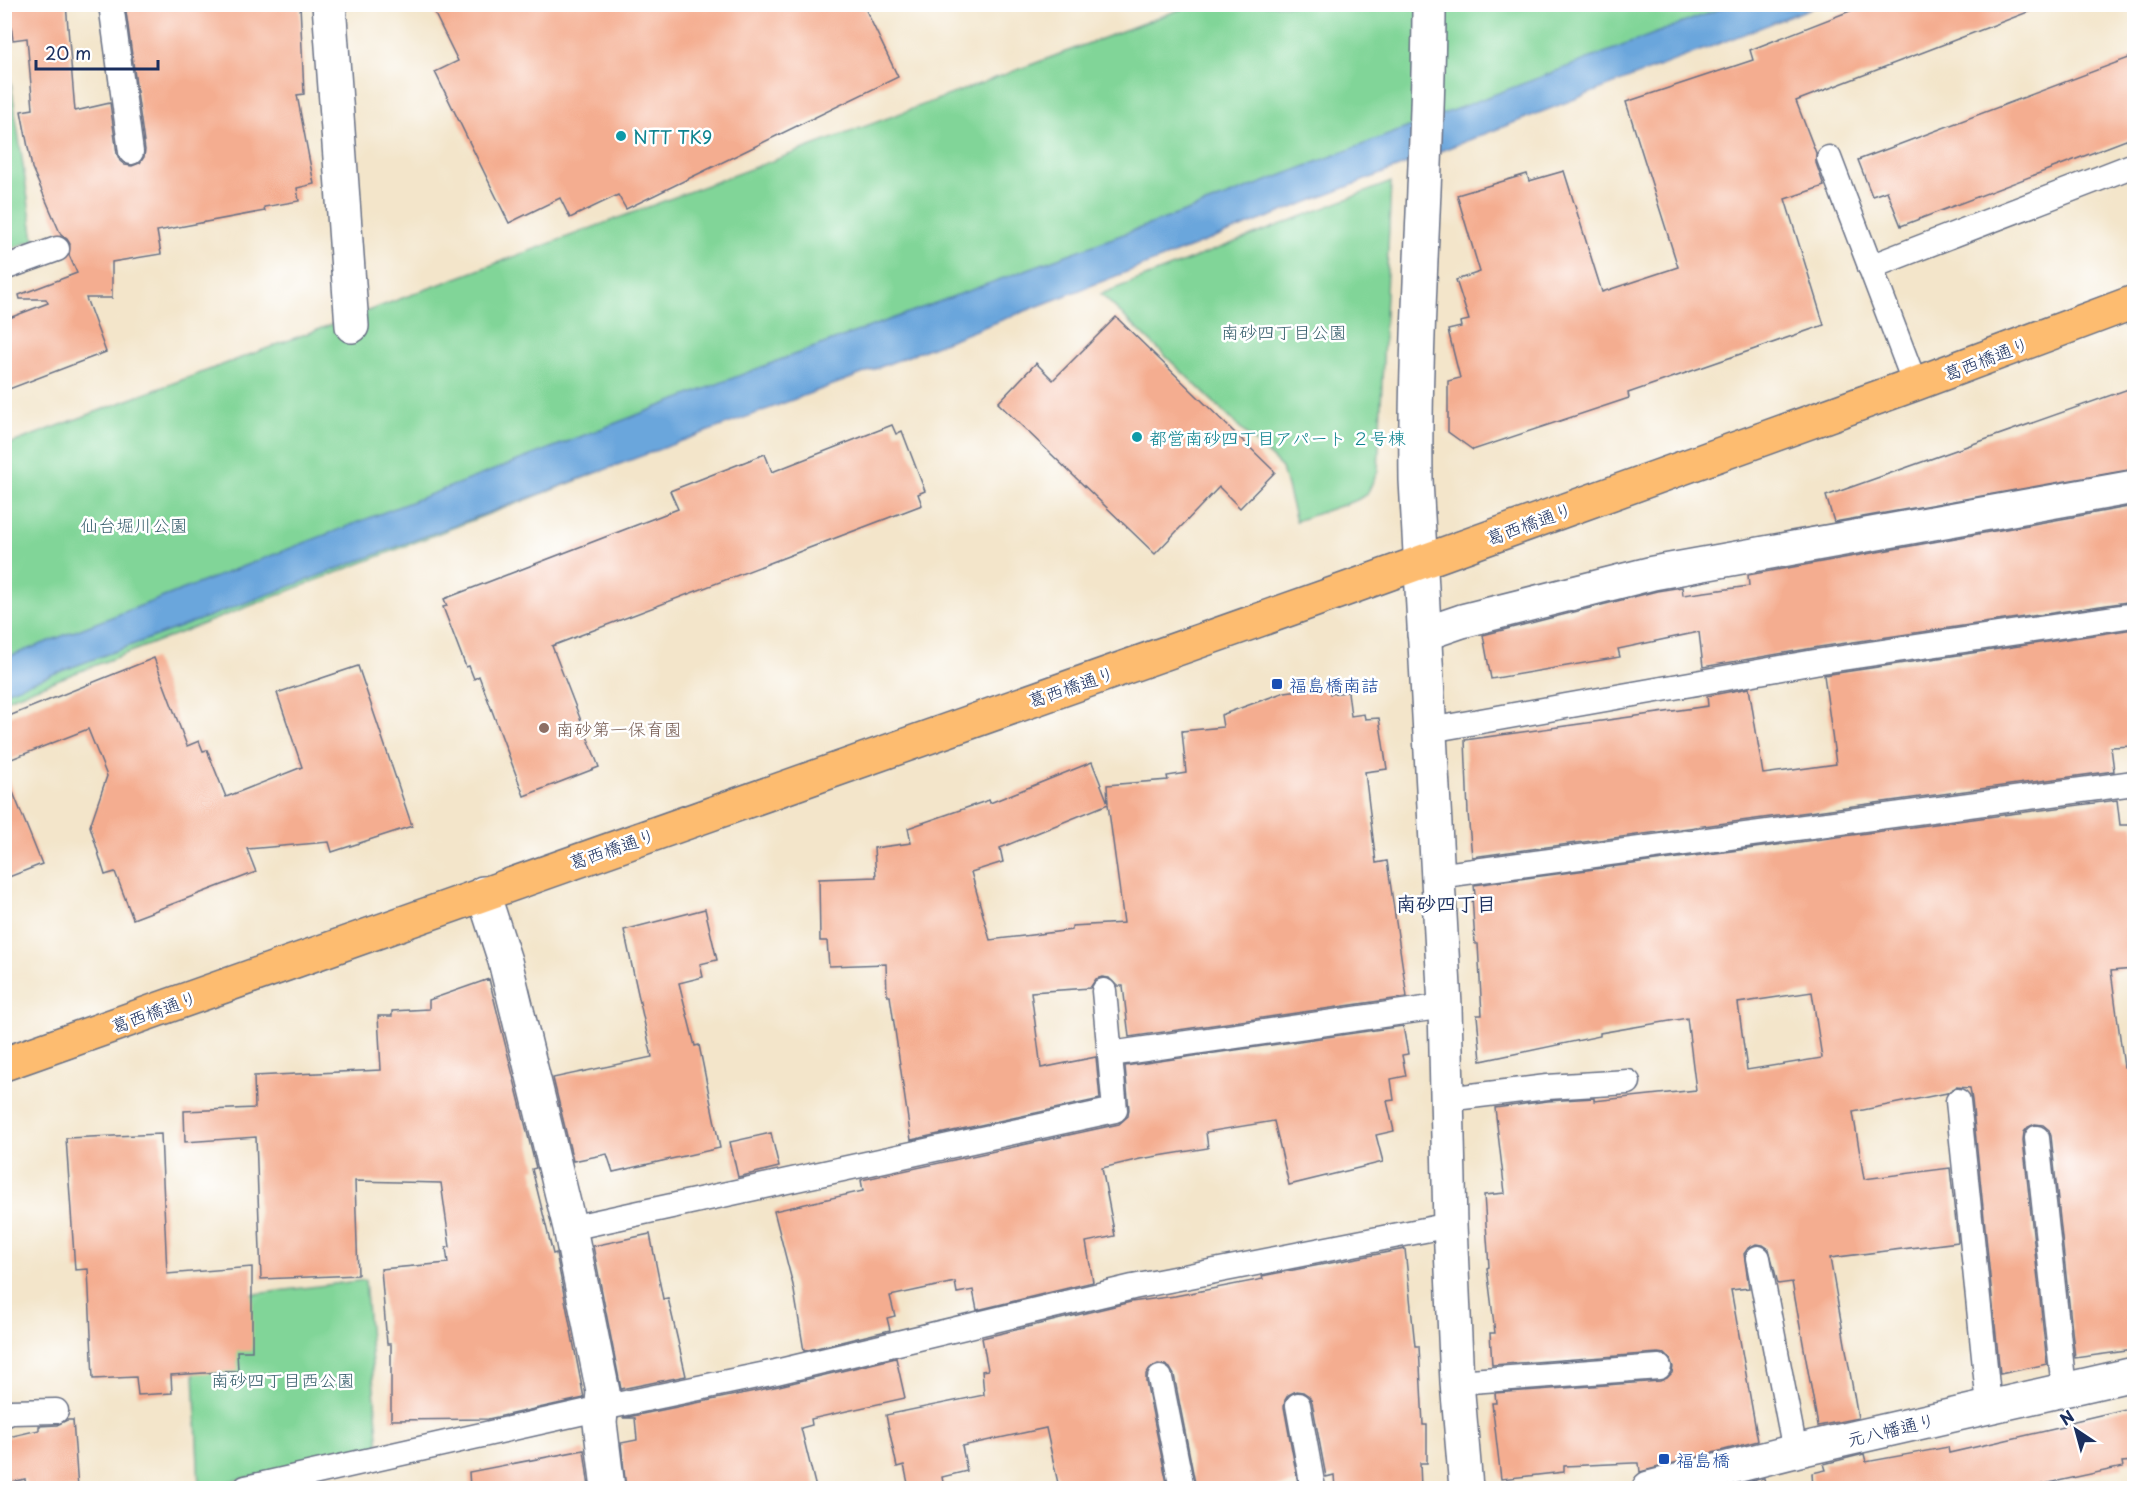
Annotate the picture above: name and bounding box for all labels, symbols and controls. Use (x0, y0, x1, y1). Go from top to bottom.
scale bar (36, 33, 158, 71)
text: 20 m (45, 39, 91, 66)
place label: NTT TK9 (633, 123, 712, 150)
marker: NTT TK9 (614, 129, 628, 143)
park label: 南砂四丁目公園 (1221, 318, 1347, 345)
street label: 葛西橋通り (1939, 329, 2033, 387)
place label: 都営南砂四丁目アパート ２号棟 (1149, 424, 1406, 451)
marker: 都営南砂四丁目アパート ２号棟 (1130, 430, 1144, 444)
street label: 葛西橋通り (1482, 495, 1576, 551)
park label: 仙台堀川公園 (80, 511, 188, 538)
street label: 葛西橋通り (1024, 659, 1118, 713)
place label: 福島橋南詰 (1289, 671, 1379, 698)
marker: 福島橋南詰 (1270, 677, 1284, 691)
place label: 南砂第一保育園 (556, 715, 682, 742)
marker: 南砂第一保育園 (537, 721, 551, 735)
street label: 葛西橋通り (565, 821, 659, 875)
district label: 南砂四丁目 (1396, 888, 1496, 918)
street label: 葛西橋通り (107, 983, 201, 1039)
park label: 南砂四丁目西公園 (211, 1366, 355, 1393)
north arrow (2046, 1400, 2106, 1460)
text: N (2054, 1404, 2079, 1430)
street label: 元八幡通り (1844, 1406, 1938, 1452)
place label: 福島橋 (1676, 1446, 1730, 1473)
marker: 福島橋 (1657, 1452, 1671, 1466)

